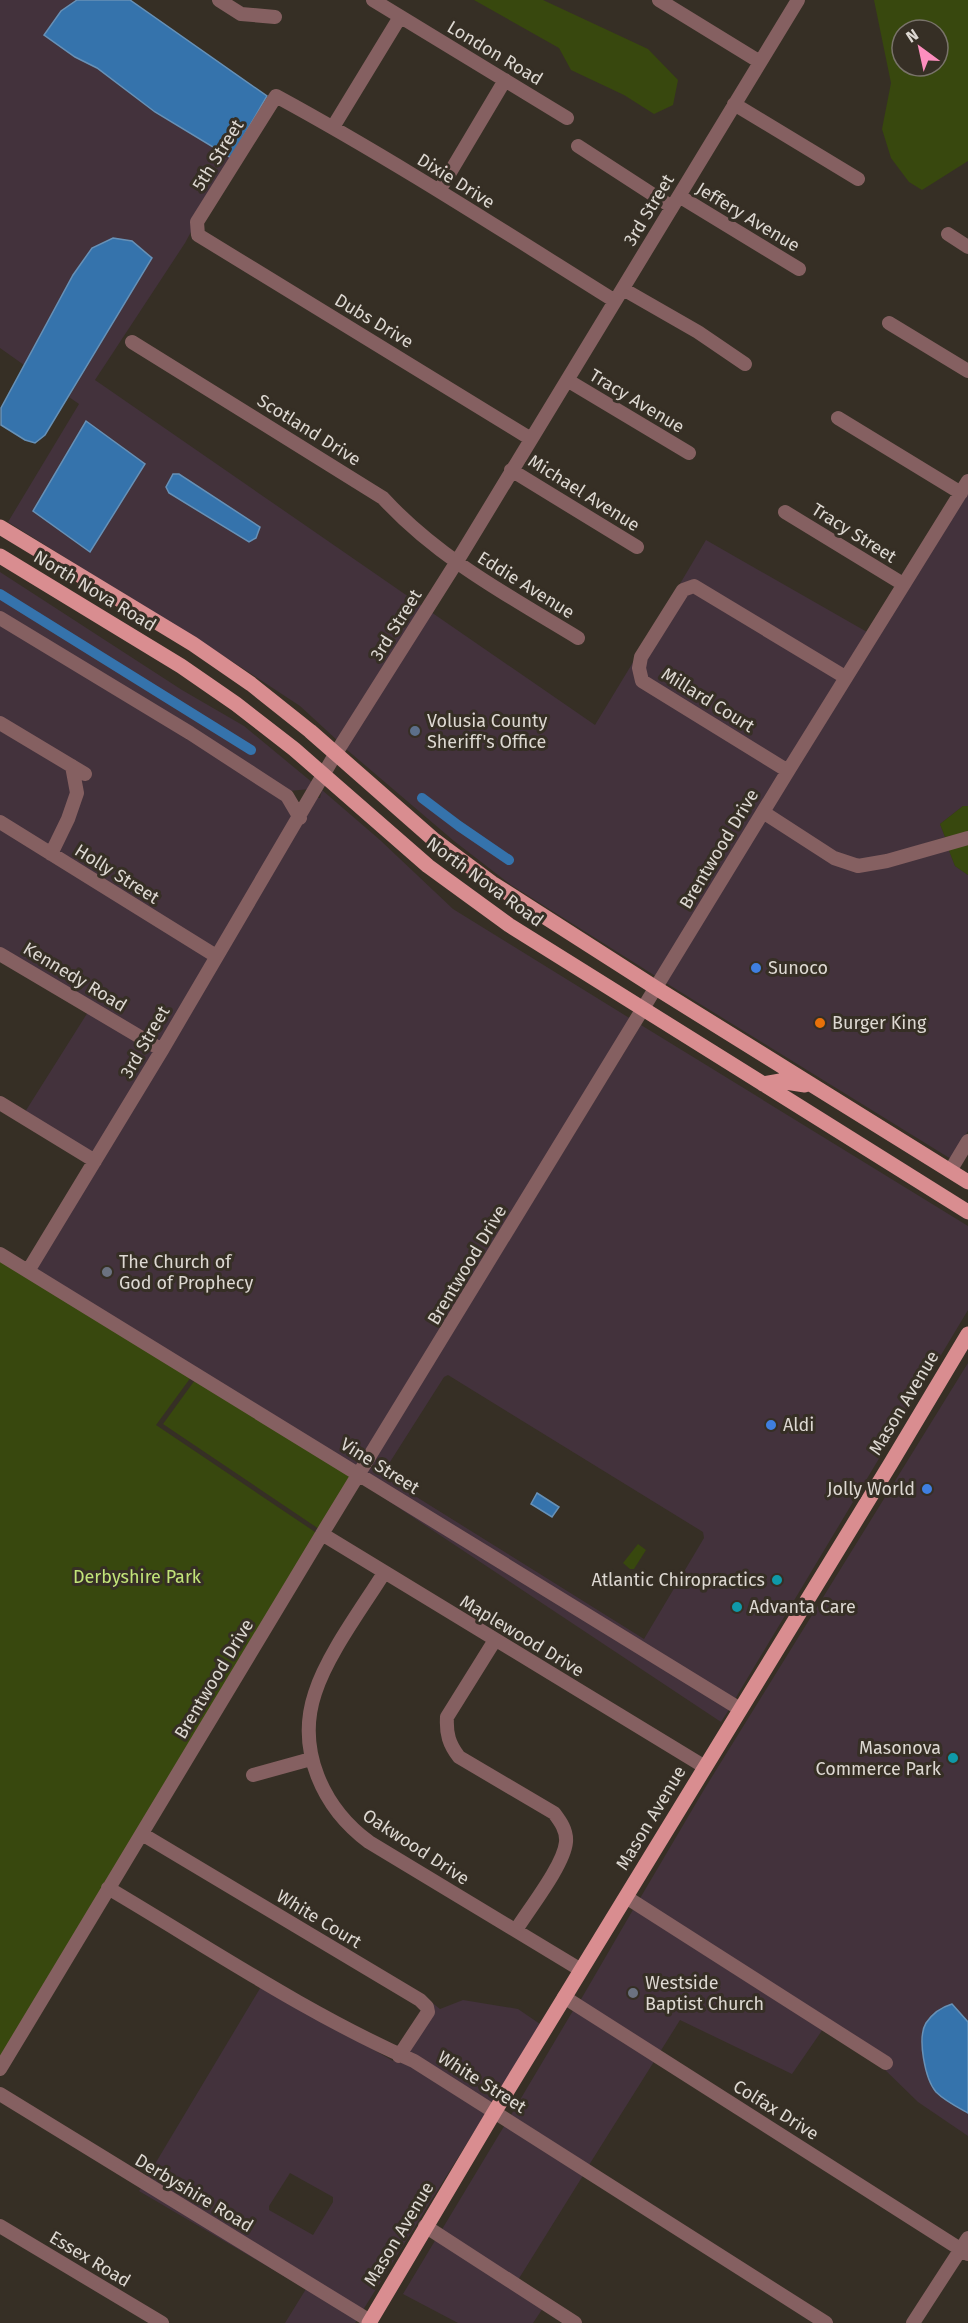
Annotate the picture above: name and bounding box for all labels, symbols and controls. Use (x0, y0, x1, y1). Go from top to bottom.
street label: London Road (443, 16, 547, 90)
north arrow (890, 18, 950, 78)
text: N (902, 25, 922, 47)
street label: 5th Street (188, 115, 249, 195)
street label: Dixie Drive (413, 149, 499, 213)
street label: 3rd Street (619, 170, 679, 250)
street label: Jeffery Avenue (692, 177, 804, 257)
street label: Dubs Drive (331, 289, 417, 353)
street label: Tracy Avenue (586, 364, 688, 438)
street label: Scotland Drive (253, 389, 365, 471)
street label: Michael Avenue (524, 450, 644, 536)
street label: Tracy Street (807, 498, 901, 568)
street label: North Nova Road (30, 546, 160, 636)
street label: Eddie Avenue (473, 546, 579, 624)
street label: 3rd Street (366, 585, 427, 665)
street label: Millard Court (657, 663, 759, 738)
place label: Volusia County Sheriff's Office (427, 710, 548, 753)
marker: Volusia County Sheriff's Office (408, 724, 422, 738)
street label: Brentwood Drive (675, 785, 763, 913)
street label: North Nova Road (422, 832, 548, 932)
street label: Holly Street (71, 839, 164, 909)
street label: Kennedy Road (19, 937, 131, 1017)
place label: Sunoco (768, 957, 828, 979)
marker: Sunoco (749, 961, 763, 975)
street label: 3rd Street (116, 1002, 175, 1082)
place label: Burger King (832, 1012, 927, 1034)
marker: Burger King (813, 1016, 827, 1030)
street label: Brentwood Drive (423, 1201, 511, 1329)
place label: The Church of God of Prophecy (119, 1251, 253, 1294)
marker: The Church of God of Prophecy (100, 1265, 114, 1279)
street label: Mason Avenue (864, 1347, 944, 1459)
place label: Aldi (783, 1414, 814, 1436)
marker: Aldi (764, 1418, 778, 1432)
street label: Vine Street (336, 1433, 424, 1499)
place label: Jolly World (827, 1478, 915, 1500)
marker: Jolly World (920, 1482, 934, 1496)
park label: Derbyshire Park (73, 1566, 202, 1588)
place label: Atlantic Chiropractics (591, 1569, 765, 1591)
marker: Atlantic Chiropractics (770, 1573, 784, 1587)
street label: Maplewood Drive (456, 1590, 588, 1682)
place label: Advanta Care (749, 1596, 856, 1618)
marker: Advanta Care (730, 1600, 744, 1614)
street label: Brentwood Drive (170, 1615, 258, 1743)
place label: Masonova Commerce Park (815, 1737, 942, 1780)
marker: Masonova Commerce Park (946, 1751, 960, 1765)
street label: Mason Avenue (611, 1762, 691, 1874)
street label: Oakwood Drive (358, 1804, 474, 1890)
street label: White Court (272, 1885, 366, 1953)
place label: Westside Baptist Church (645, 1972, 764, 2015)
marker: Westside Baptist Church (626, 1986, 640, 2000)
street label: White Street (434, 2046, 531, 2118)
street label: Colfax Drive (729, 2075, 823, 2145)
street label: Derbyshire Road (131, 2149, 257, 2237)
street label: Mason Avenue (359, 2178, 439, 2290)
street label: Essex Road (45, 2226, 135, 2292)

